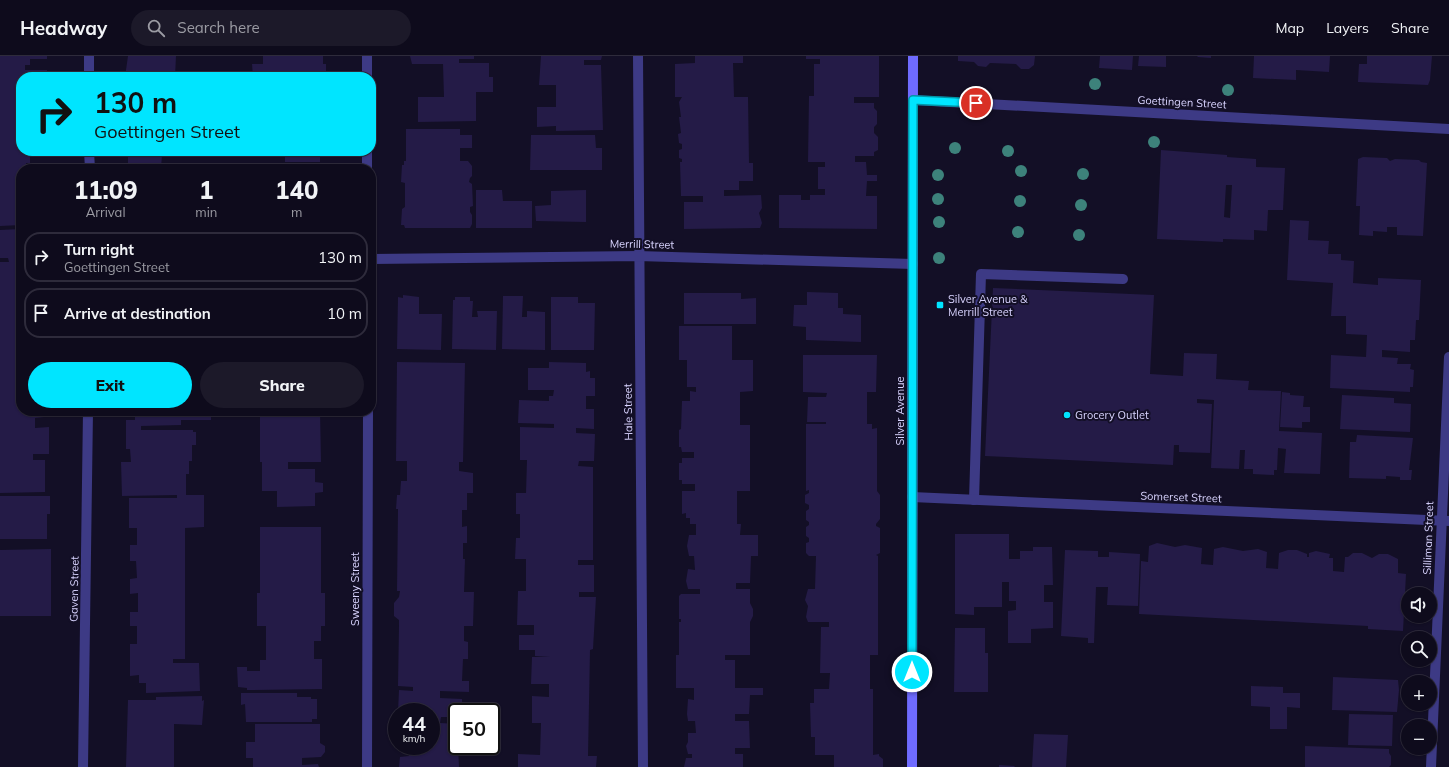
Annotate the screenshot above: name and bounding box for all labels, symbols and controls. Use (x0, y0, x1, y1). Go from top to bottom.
search box (131, 10, 411, 46)
text: Headway (20, 16, 107, 40)
icon: search (145, 17, 167, 39)
text: Search here (177, 18, 260, 37)
text: Map (1275, 19, 1304, 37)
text: Layers (1326, 19, 1369, 37)
text: Share (1391, 19, 1429, 37)
text: 130 m (94, 85, 177, 120)
pin (959, 86, 993, 120)
icon: right (28, 88, 80, 140)
icon: arrive (965, 92, 987, 114)
street label: Goettingen Street (1137, 93, 1227, 111)
text: Goettingen Street (94, 120, 240, 143)
text: 11:09 (74, 175, 138, 205)
text: 1 (199, 175, 214, 205)
text: 140 (275, 175, 318, 205)
text: Arrival (86, 204, 126, 220)
text: min (195, 204, 217, 220)
text: m (291, 204, 302, 220)
street label: Merrill Street (610, 236, 675, 252)
text: Turn right (64, 240, 134, 259)
icon: right (30, 246, 52, 268)
text: 130 m (318, 248, 362, 267)
text: Goettingen Street (64, 259, 170, 275)
place label: Silver Avenue & Merrill Street (948, 292, 1028, 319)
marker: Silver Avenue & Merrill Street (935, 300, 945, 310)
icon: arrive (30, 302, 52, 324)
text: Arrive at destination (64, 304, 211, 323)
text: 10 m (327, 304, 362, 323)
button: Exit (28, 362, 192, 408)
button: Share (200, 362, 364, 408)
street label: Silver Avenue (893, 376, 907, 446)
street label: Hale Street (621, 383, 635, 441)
place label: Grocery Outlet (1075, 408, 1149, 422)
marker: Grocery Outlet (1062, 410, 1072, 420)
street label: Somerset Street (1140, 489, 1222, 505)
street label: Silliman Street (1420, 501, 1436, 575)
street label: Sweeny Street (348, 552, 362, 626)
street label: Gaven Street (66, 556, 82, 622)
map controls (1401, 587, 1437, 755)
button: sound (1401, 587, 1437, 623)
button: search (1401, 631, 1437, 667)
position arrow (891, 651, 933, 693)
button: + (1401, 675, 1437, 711)
speed limit sign: 50 (448, 703, 500, 755)
text: 44 (402, 711, 426, 736)
button: − (1401, 719, 1437, 755)
text: km/h (403, 732, 425, 745)

